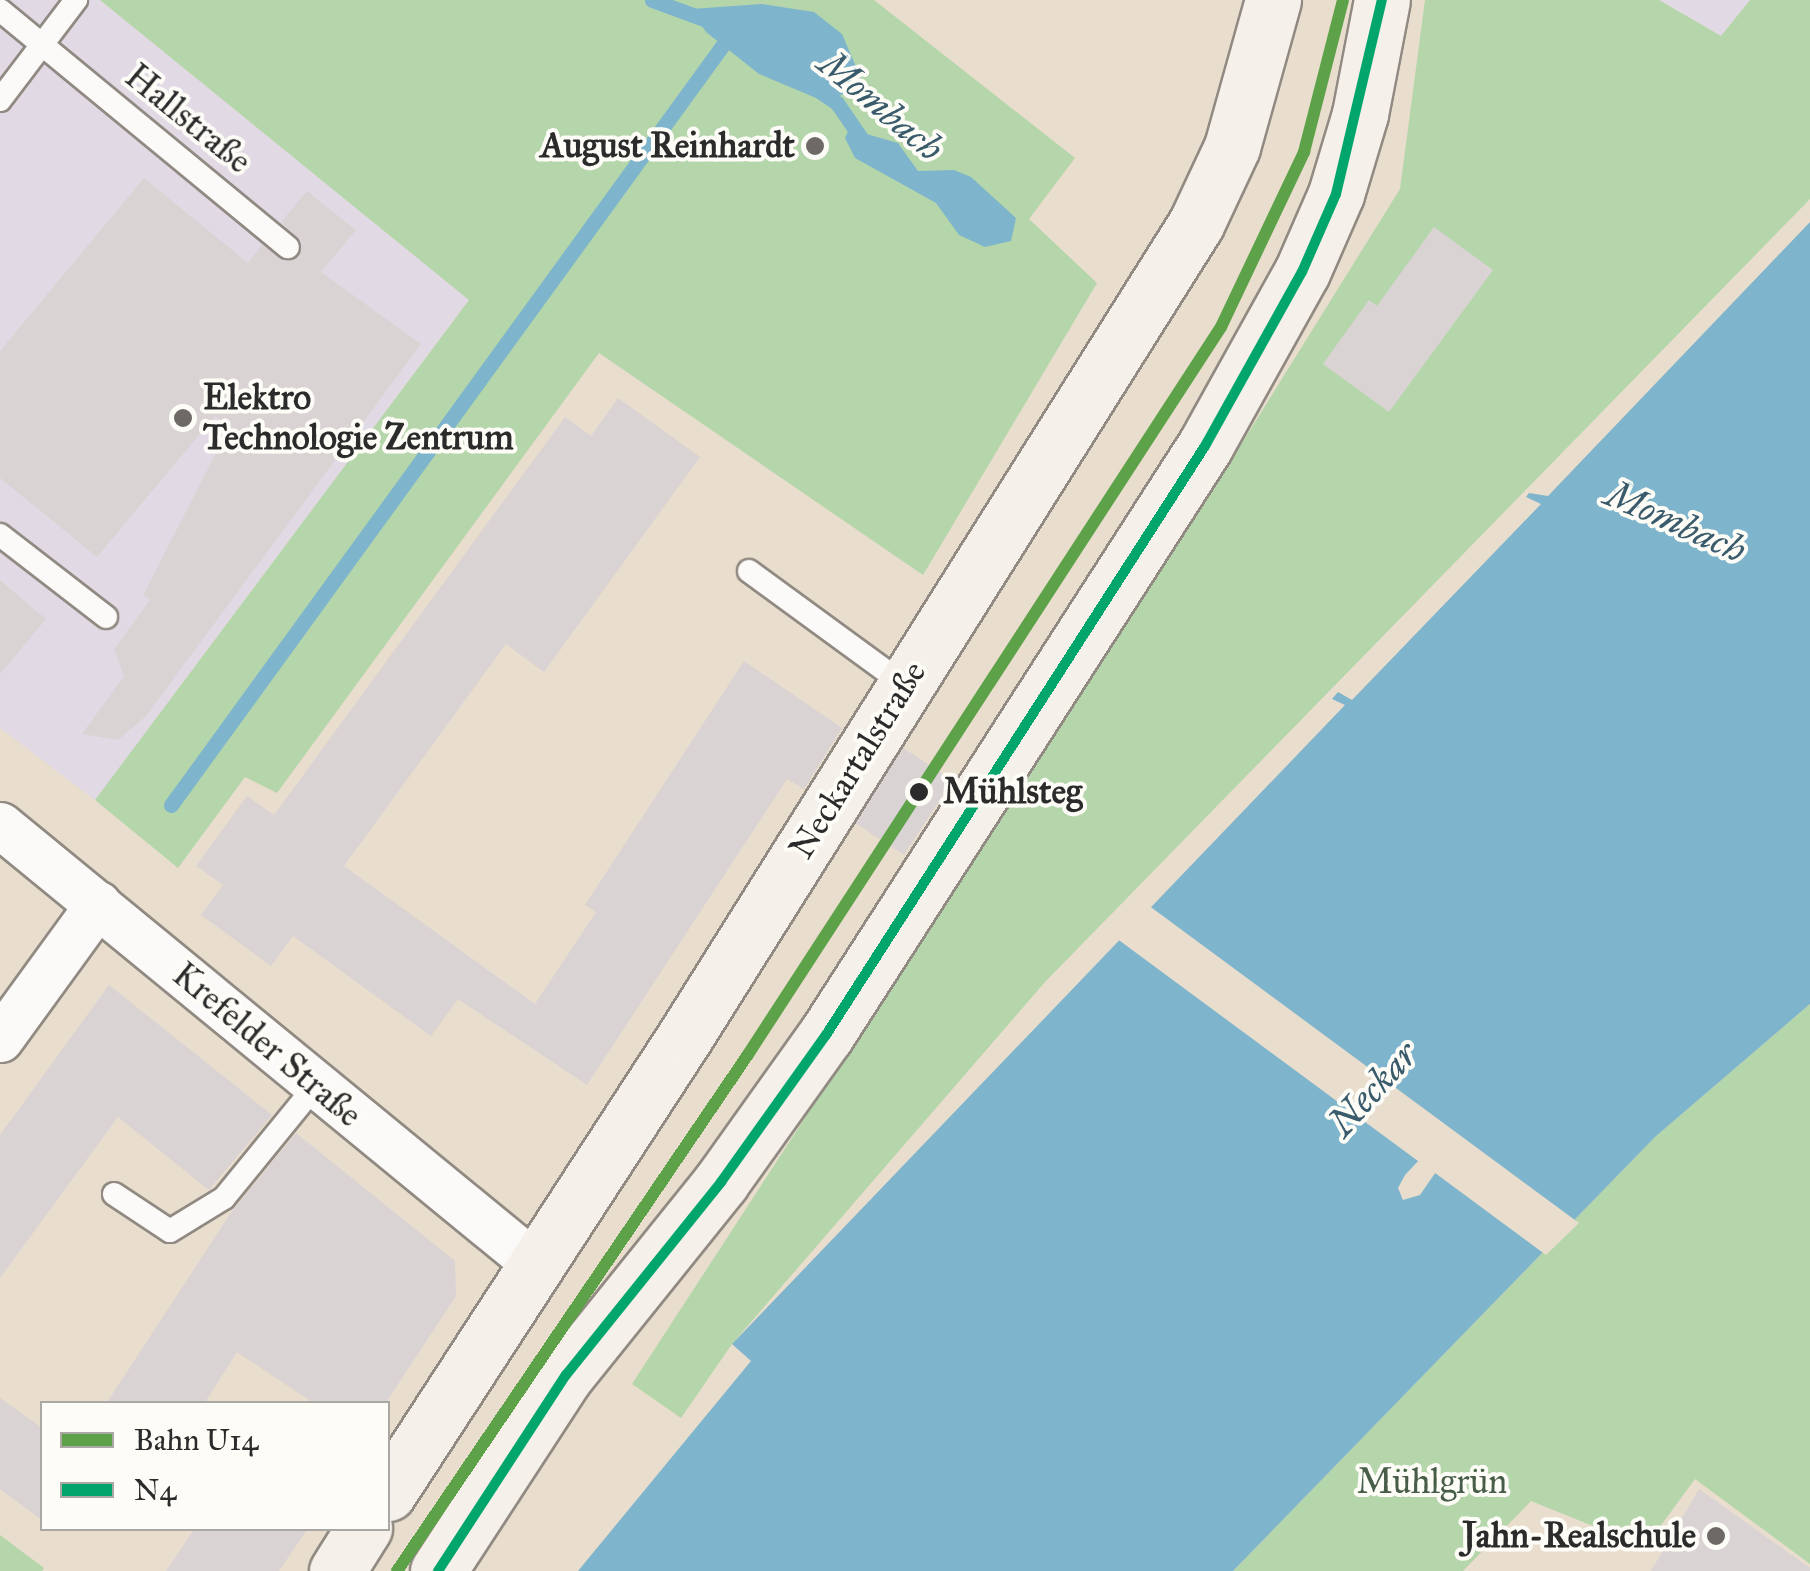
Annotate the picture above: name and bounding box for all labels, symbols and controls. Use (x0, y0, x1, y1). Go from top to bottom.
water label: Mombach (810, 41, 952, 171)
street label: Hallstraße (117, 56, 259, 182)
place label: August Reinhardt (541, 125, 795, 167)
marker: August Reinhardt (804, 135, 826, 157)
place label: Elektro Technologie Zentrum (203, 377, 514, 459)
marker: Elektro Technologie Zentrum (172, 407, 194, 429)
water label: Mombach (1599, 471, 1753, 573)
street label: Neckartalstraße (781, 653, 935, 867)
place label: Mühlsteg (943, 771, 1082, 813)
marker: Mühlsteg (904, 777, 934, 807)
street label: Krefelder Straße (164, 954, 370, 1136)
water label: Neckar (1319, 1032, 1427, 1146)
legend (40, 1401, 390, 1531)
text: Bahn U14 (134, 1422, 258, 1458)
park label: Mühlgrün (1357, 1461, 1507, 1503)
text: N4 (134, 1472, 176, 1508)
place label: Jahn-Realschule (1463, 1515, 1696, 1557)
marker: Jahn-Realschule (1705, 1525, 1727, 1547)

